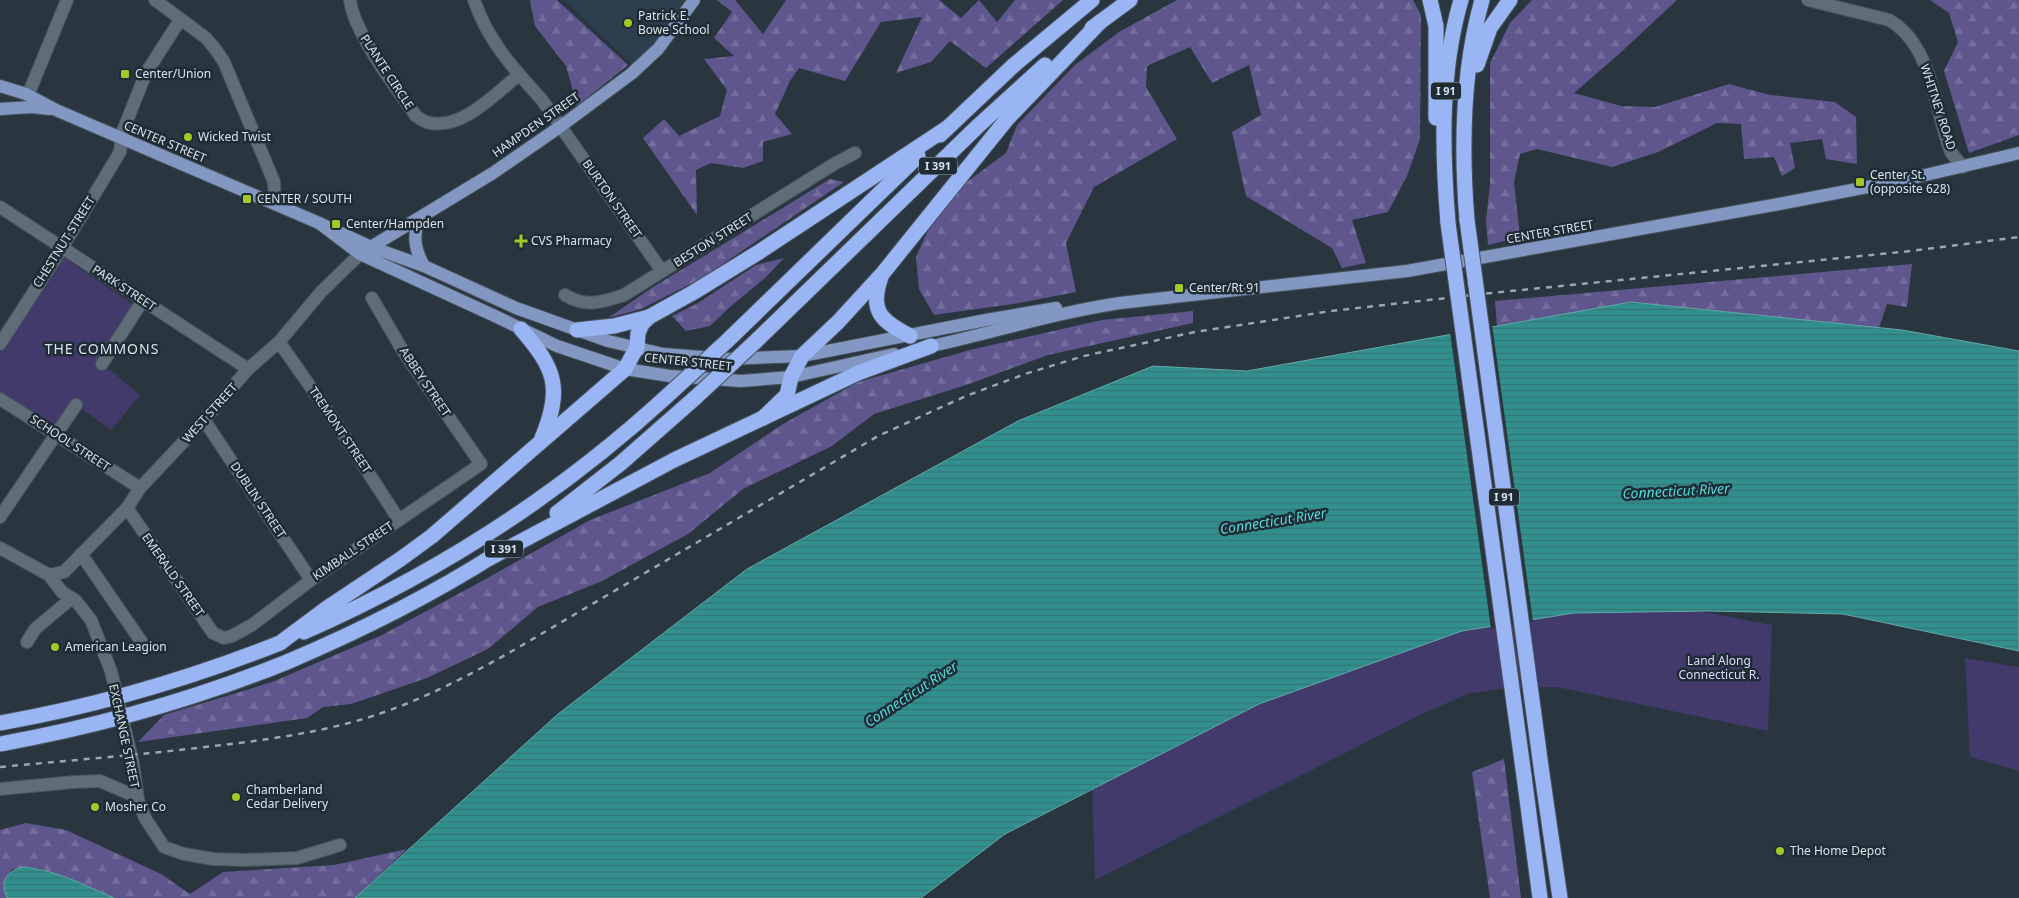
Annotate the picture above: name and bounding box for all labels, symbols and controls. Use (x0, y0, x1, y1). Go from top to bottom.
place label: Patrick E. Bowe School (638, 7, 710, 38)
marker: Patrick E. Bowe School (622, 17, 634, 29)
street label: PLANTE CIRCLE (357, 31, 418, 113)
street label: WHITNEY ROAD (1917, 62, 1960, 152)
place label: Center/Union (135, 65, 211, 82)
marker: Center/Union (119, 68, 131, 80)
road number: I 91 (1431, 82, 1461, 100)
street label: HAMPDEN STREET (489, 88, 583, 161)
street label: CENTER STREET (121, 117, 209, 167)
place label: Wicked Twist (198, 128, 271, 145)
marker: Wicked Twist (182, 131, 194, 143)
street label: BURTON STREET (579, 156, 646, 242)
road number: I 391 (919, 158, 957, 175)
place label: Center St. (opposite 628) (1870, 166, 1951, 197)
marker: Center St. (opposite 628) (1854, 176, 1866, 188)
place label: CENTER / SOUTH (257, 190, 352, 207)
street label: CHESTNUT STREET (29, 193, 99, 291)
marker: CENTER / SOUTH (241, 193, 253, 205)
street label: BESTON STREET (670, 208, 756, 271)
place label: Center/Hampden (346, 215, 444, 232)
street label: CENTER STREET (1505, 215, 1595, 248)
marker: Center/Hampden (330, 218, 342, 230)
place label: CVS Pharmacy (531, 232, 613, 249)
marker: CVS Pharmacy (515, 235, 527, 247)
street label: PARK STREET (89, 261, 160, 315)
place label: Center/Rt 91 (1189, 279, 1260, 296)
marker: Center/Rt 91 (1173, 282, 1185, 294)
district label: THE COMMONS (45, 339, 159, 358)
street label: ABBEY STREET (396, 344, 455, 420)
street label: CENTER STREET (643, 348, 733, 375)
street label: WEST STREET (178, 379, 241, 446)
street label: TREMONT STREET (305, 383, 376, 476)
street label: SCHOOL STREET (27, 410, 114, 475)
street label: DUBLIN STREET (227, 458, 290, 541)
water label: Connecticut River (1622, 478, 1731, 503)
road number: I 91 (1489, 488, 1519, 506)
water label: Connecticut River (1218, 503, 1328, 538)
street label: KIMBALL STREET (309, 517, 397, 584)
street label: EMERALD STREET (138, 530, 209, 620)
road number: I 391 (485, 540, 523, 558)
place label: American Leagion (65, 638, 167, 655)
marker: American Leagion (49, 641, 61, 653)
park label: Land Along Connecticut R. (1679, 652, 1759, 683)
water label: Connecticut River (861, 656, 961, 731)
street label: EXCHANGE STREET (105, 682, 144, 790)
place label: Chamberland Cedar Delivery (246, 781, 329, 812)
marker: Chamberland Cedar Delivery (230, 791, 242, 803)
place label: Mosher Co (105, 798, 166, 815)
marker: Mosher Co (89, 801, 101, 813)
place label: The Home Depot (1790, 842, 1886, 859)
marker: The Home Depot (1774, 845, 1786, 857)

